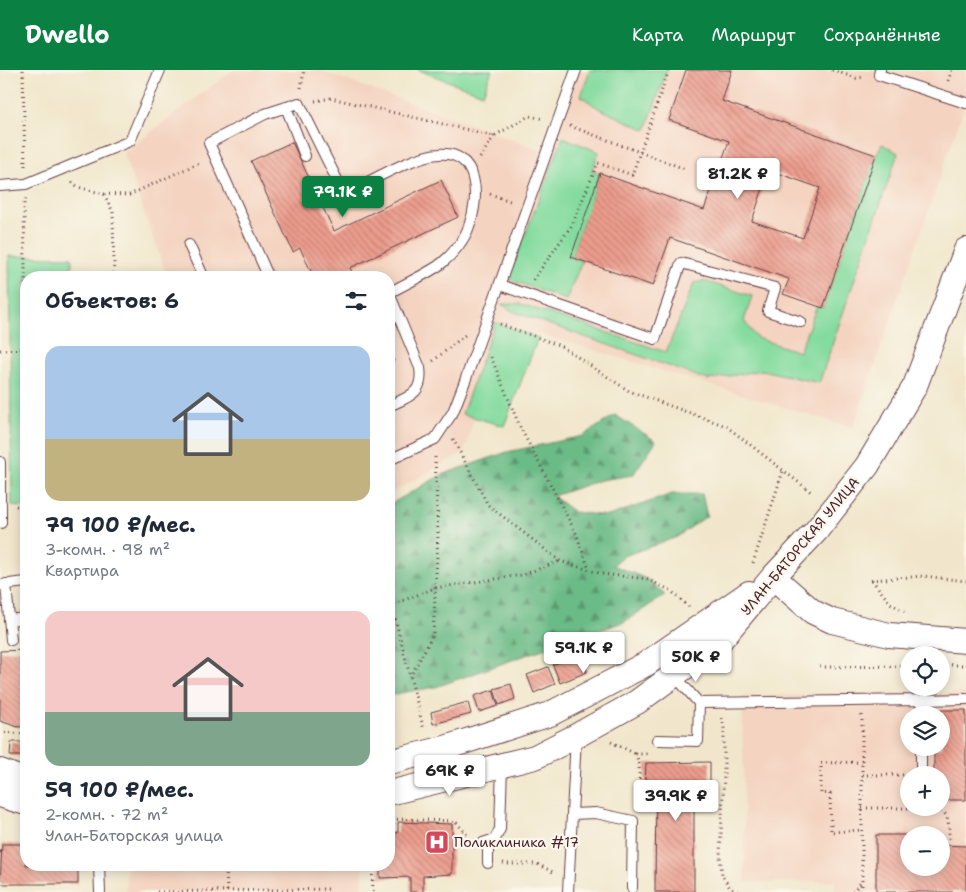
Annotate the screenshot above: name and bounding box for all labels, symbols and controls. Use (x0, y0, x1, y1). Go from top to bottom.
text: Dwello (25, 19, 110, 51)
text: Карта (632, 23, 683, 47)
text: Маршрут (711, 23, 795, 47)
text: Сохранённые (823, 23, 941, 47)
pin: 81.2K ₽ (692, 158, 784, 200)
text: 81.2K ₽ (708, 163, 768, 184)
pin: 79.1K ₽ (297, 176, 389, 218)
text: 79.1K ₽ (313, 181, 373, 202)
text: Объектов: 6 (45, 287, 179, 315)
icon: filters (342, 287, 370, 315)
icon: home (163, 379, 253, 469)
street label: УЛАН-БАТОРСКАЯ УЛИЦА (737, 473, 863, 619)
text: 79 100 ₽/мес. (45, 511, 196, 539)
text: 3-комн. · 98 m² (45, 539, 170, 560)
text: Квартира (45, 560, 119, 581)
pin: 59.1K ₽ (538, 632, 630, 674)
text: 59.1K ₽ (555, 637, 613, 658)
pin: 50K ₽ (661, 640, 731, 683)
icon: home (163, 644, 253, 734)
text: 50K ₽ (672, 646, 720, 667)
map controls (900, 646, 950, 876)
button: locate (900, 646, 950, 696)
button: layers (900, 706, 950, 756)
pin: 69K ₽ (415, 754, 485, 797)
text: 69K ₽ (425, 760, 475, 781)
button: + (900, 766, 950, 816)
text: 59 100 ₽/мес. (45, 776, 194, 804)
pin: 39.9K ₽ (630, 780, 722, 822)
text: 39.9K ₽ (644, 785, 708, 806)
text: 2-комн. · 72 m² (45, 804, 168, 825)
text: Улан-Баторская улица (45, 825, 223, 846)
button: − (900, 826, 950, 876)
hospital icon: Поликлиника #17 (424, 829, 450, 855)
place label: Поликлиника #17 (454, 833, 579, 851)

